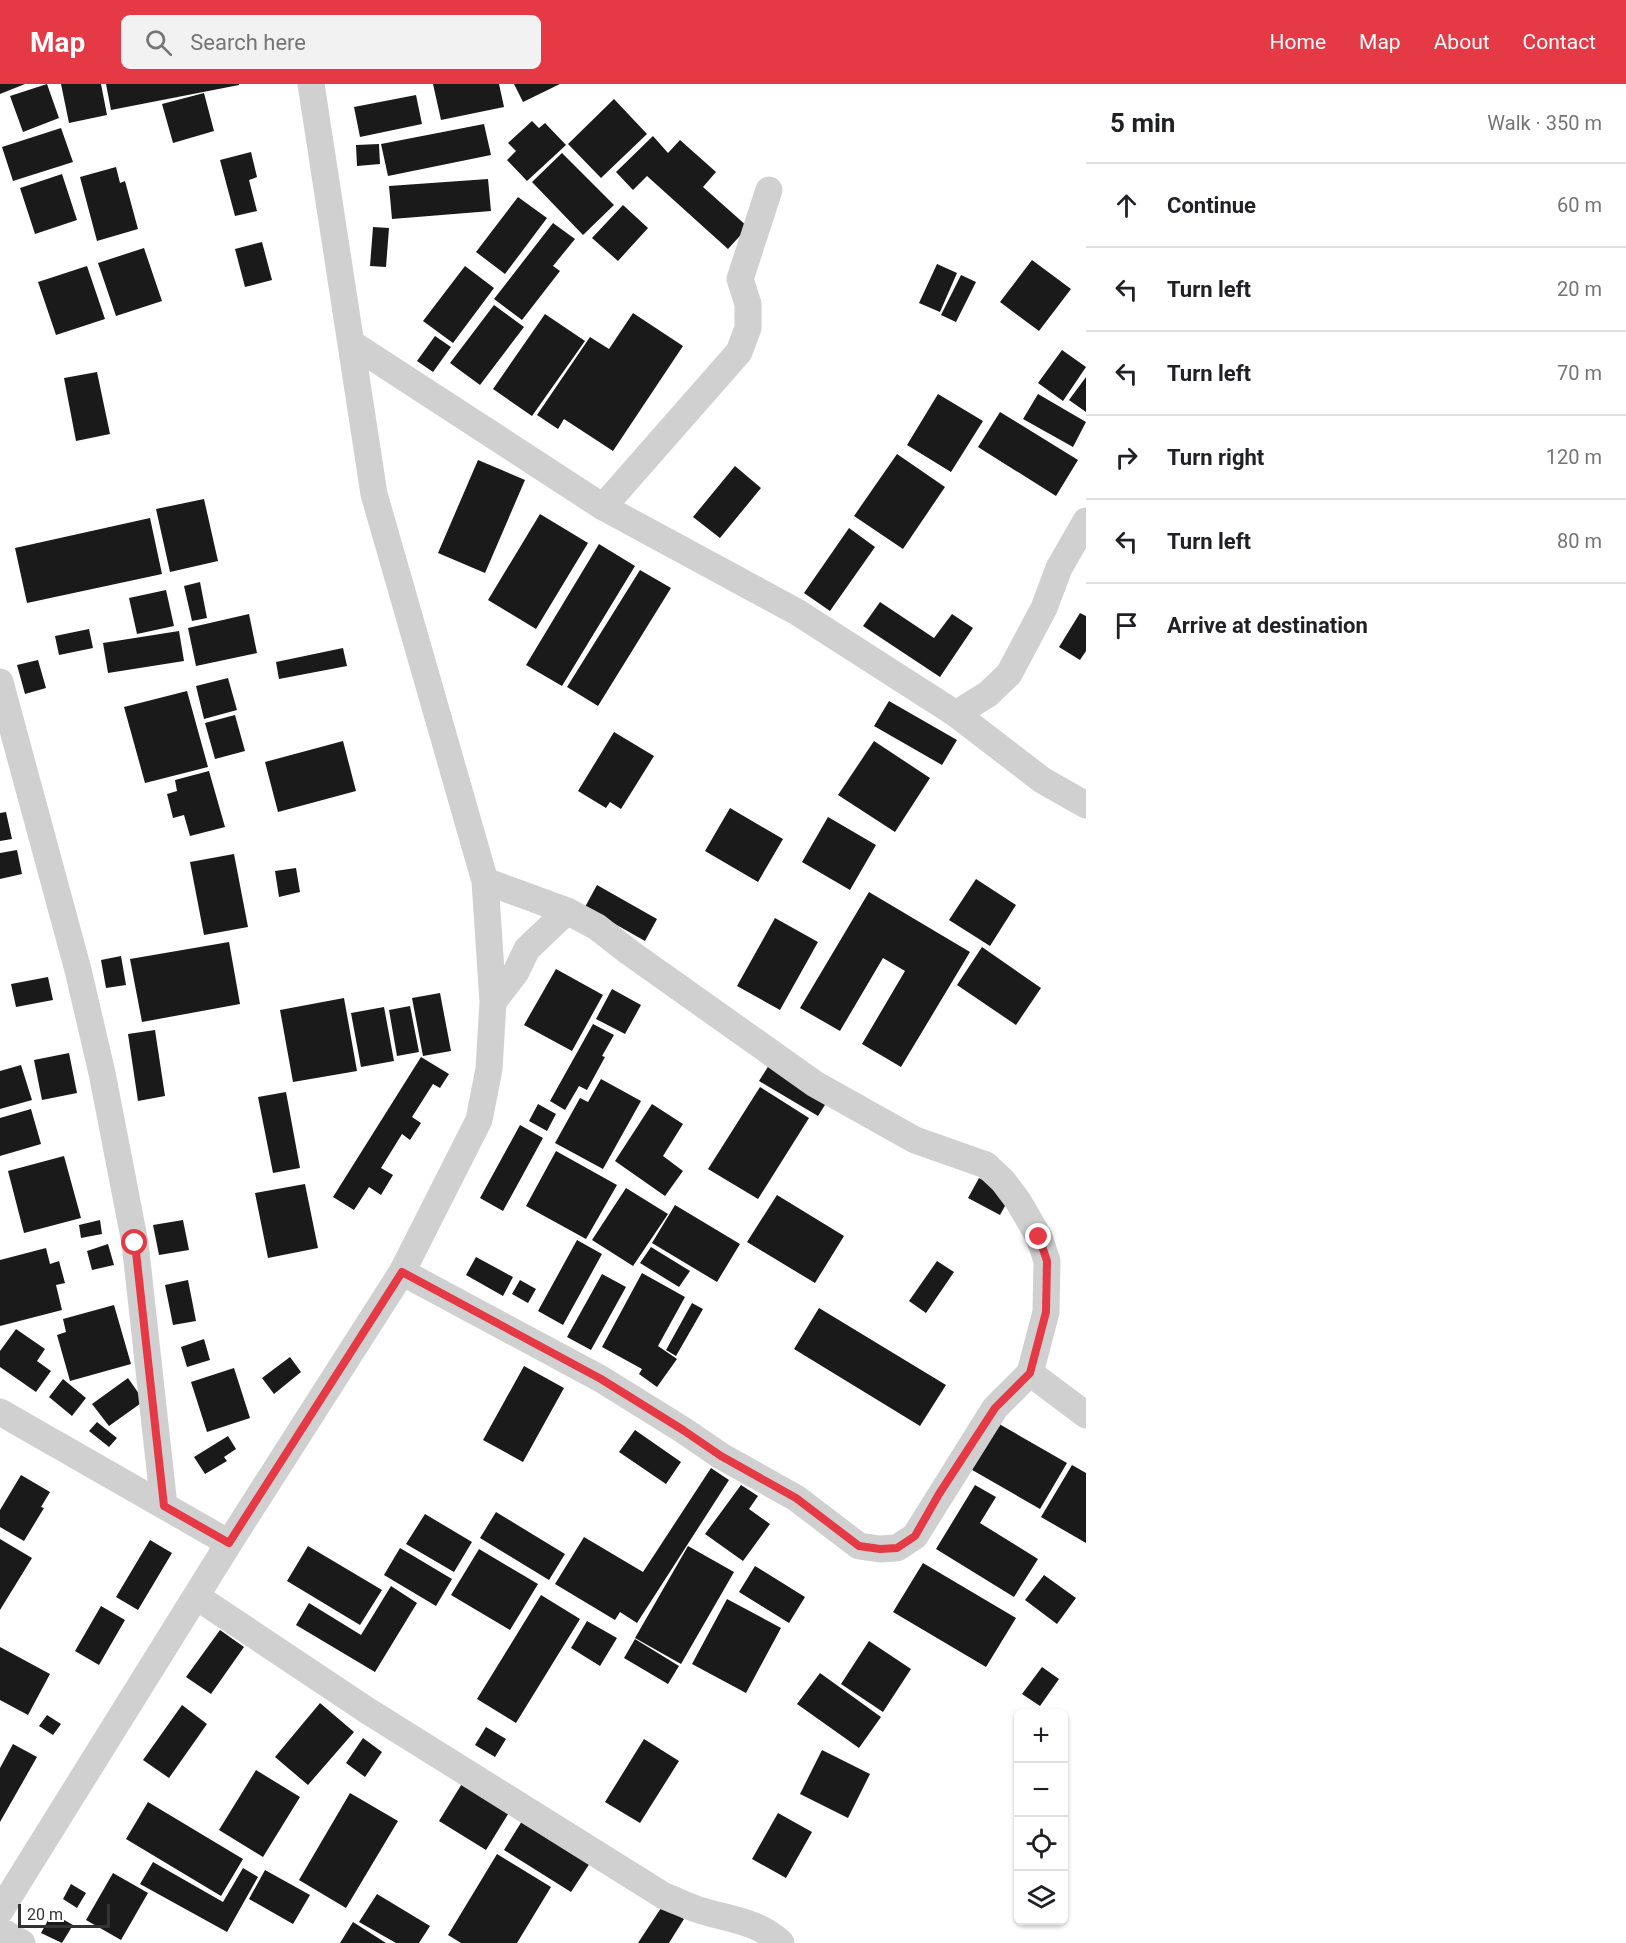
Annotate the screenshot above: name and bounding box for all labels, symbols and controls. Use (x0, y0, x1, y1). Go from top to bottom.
search box (121, 15, 541, 69)
text: Map (30, 26, 85, 59)
icon: search (142, 26, 175, 59)
text: Search here (190, 30, 306, 55)
text: Home (1270, 30, 1326, 54)
text: Map (1359, 30, 1401, 54)
text: About (1434, 30, 1490, 54)
text: Contact (1523, 30, 1596, 54)
text: 5 min (1110, 108, 1175, 138)
text: Walk · 350 m (1487, 111, 1602, 135)
icon: ahead (1110, 189, 1143, 222)
text: Continue (1167, 193, 1256, 218)
text: 60 m (1557, 193, 1602, 217)
icon: left (1110, 273, 1143, 306)
text: Turn left (1167, 277, 1251, 302)
text: 20 m (1557, 277, 1602, 301)
icon: left (1110, 357, 1143, 390)
text: Turn left (1167, 361, 1251, 386)
text: 70 m (1557, 361, 1602, 385)
icon: right (1110, 441, 1143, 474)
text: Turn right (1167, 445, 1264, 470)
text: 120 m (1546, 445, 1602, 469)
icon: left (1110, 525, 1143, 558)
text: Turn left (1167, 529, 1251, 554)
text: 80 m (1557, 529, 1602, 553)
icon: arrive (1110, 609, 1143, 642)
text: Arrive at destination (1167, 613, 1368, 638)
route end (1025, 1223, 1051, 1249)
route start (121, 1229, 147, 1255)
map controls (1014, 1709, 1068, 1925)
button: + (1014, 1709, 1068, 1763)
button: − (1014, 1763, 1068, 1817)
button: locate (1014, 1817, 1068, 1871)
button: layers (1014, 1871, 1068, 1925)
scale bar (18, 1901, 110, 1928)
text: 20 m (27, 1905, 63, 1924)

